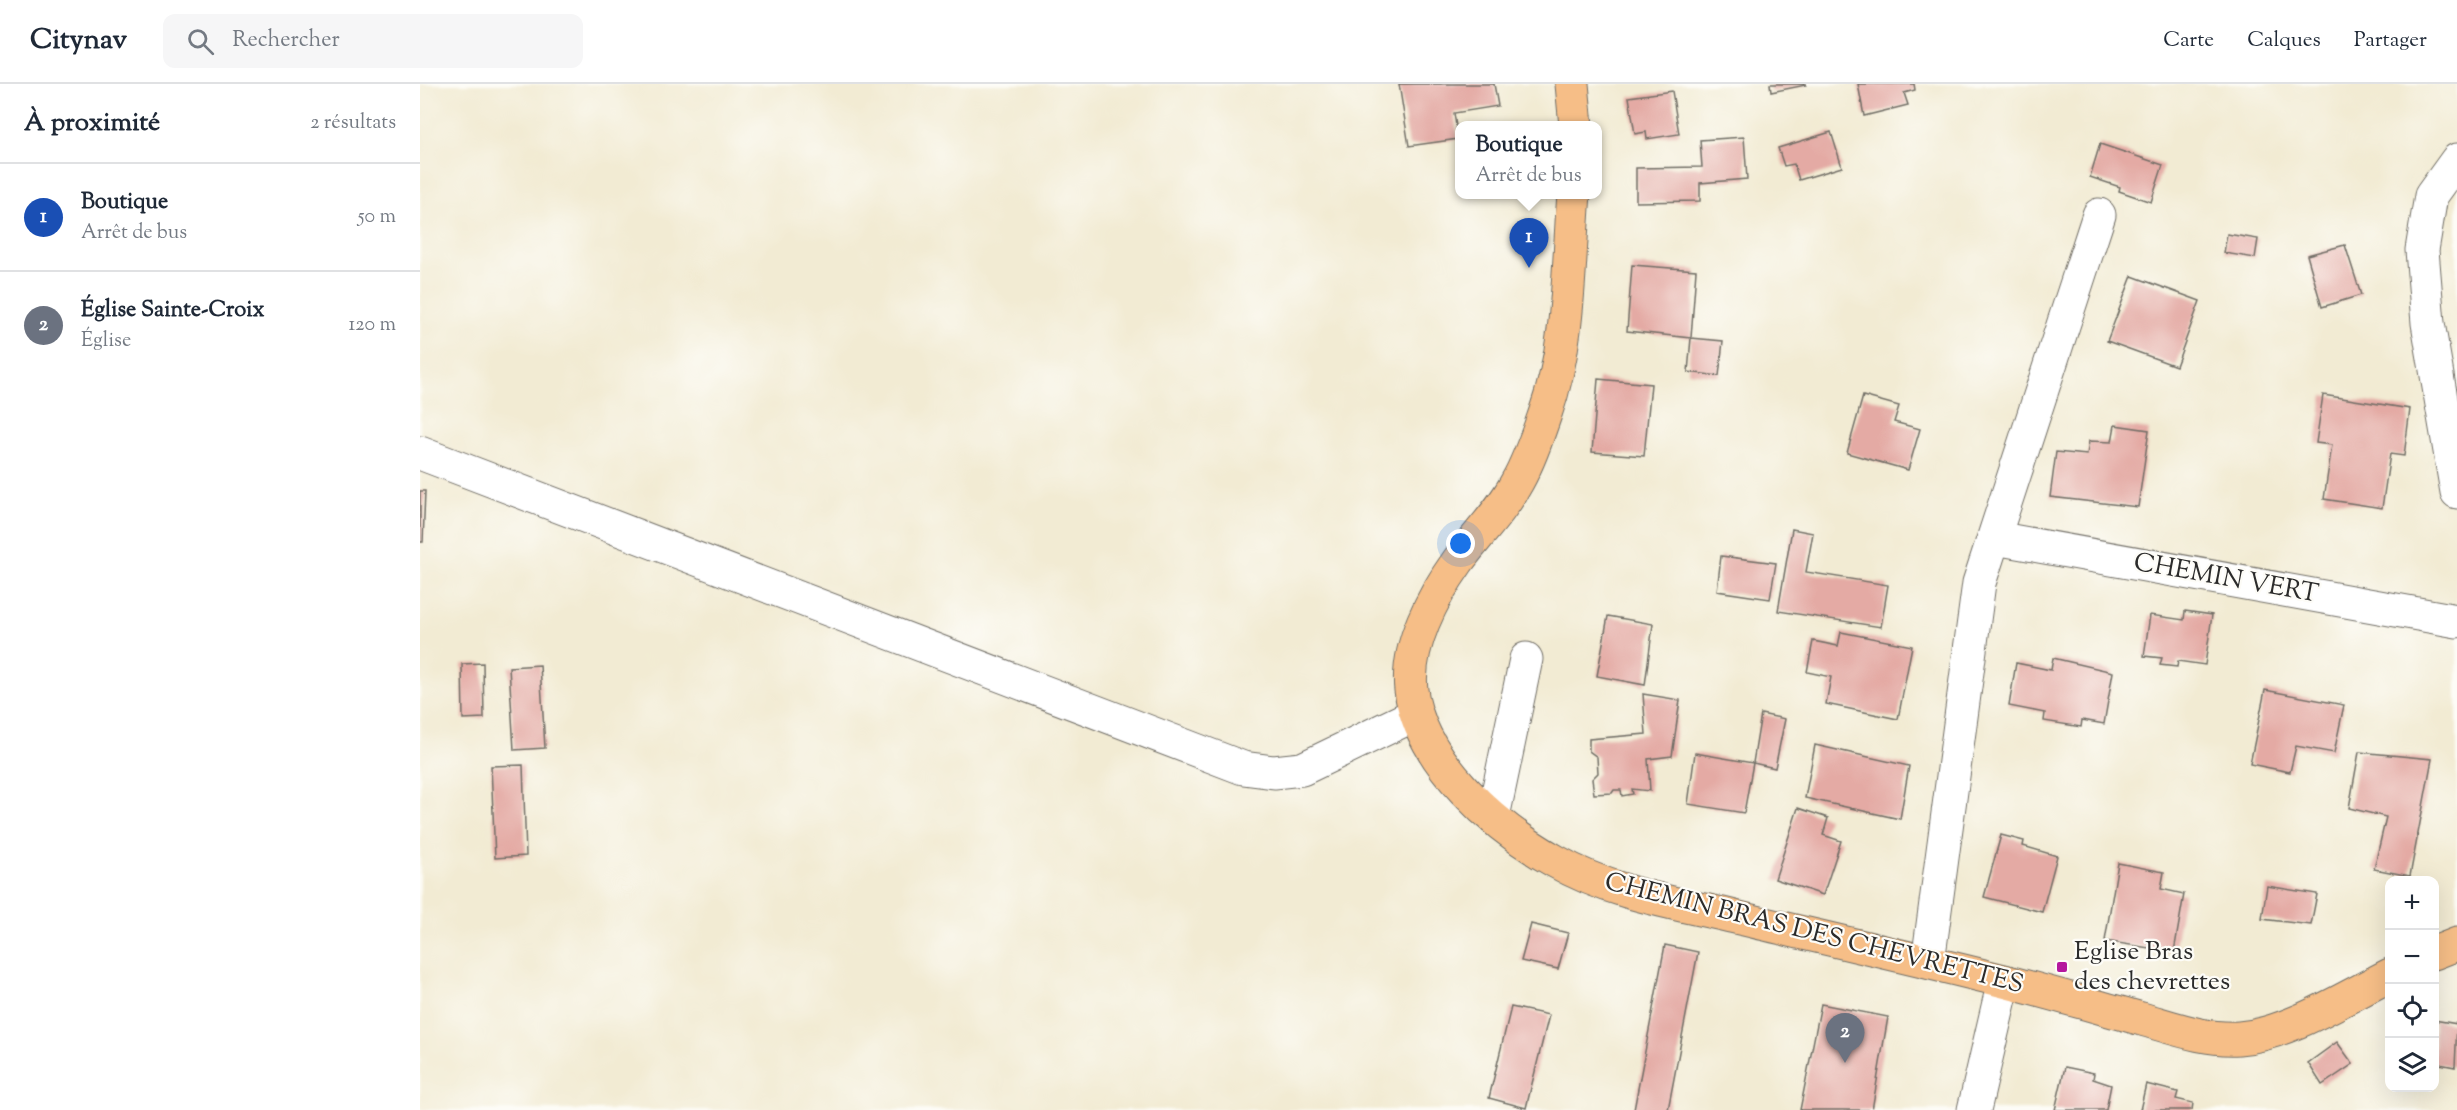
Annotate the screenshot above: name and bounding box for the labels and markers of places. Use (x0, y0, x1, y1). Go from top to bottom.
pin: 1 (1510, 218, 1548, 268)
place label: Eglise Bras des chevrettes (2074, 934, 2230, 1001)
marker: Eglise Bras des chevrettes (2055, 960, 2069, 974)
pin: 2 (1826, 1014, 1864, 1063)

